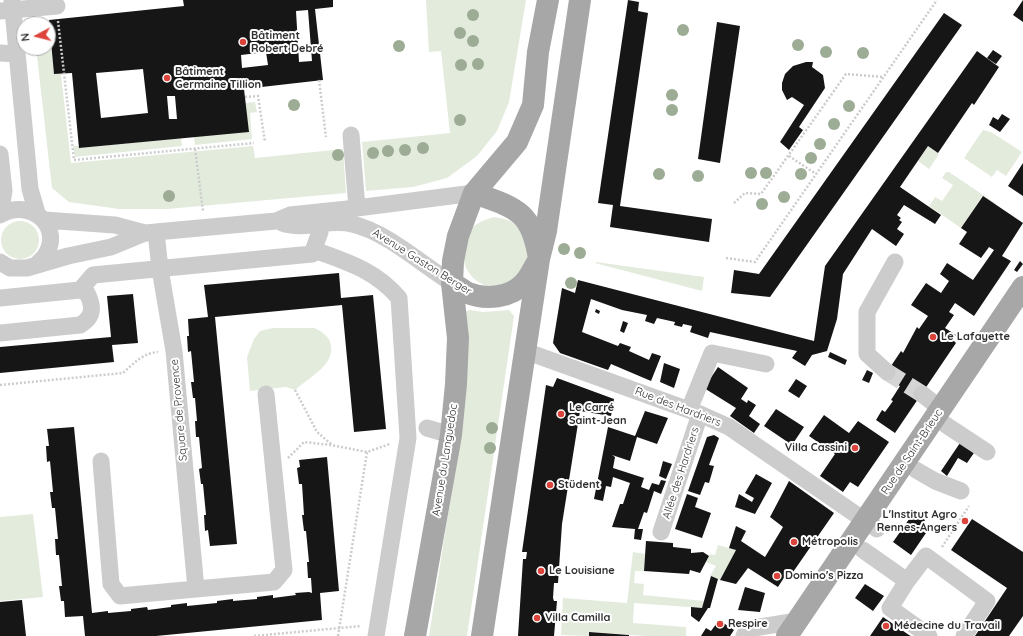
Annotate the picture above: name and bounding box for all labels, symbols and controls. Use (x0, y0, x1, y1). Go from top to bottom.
north arrow (16, 16, 56, 56)
place label: Bâtiment Robert Debré (251, 29, 323, 55)
text: N (18, 32, 33, 42)
marker: Bâtiment Robert Debré (238, 37, 248, 47)
place label: Bâtiment Germaine Tillion (175, 65, 261, 91)
marker: Bâtiment Germaine Tillion (162, 73, 172, 83)
street label: Avenue Gaston Berger (370, 226, 474, 298)
place label: Le Lafayette (941, 330, 1010, 344)
marker: Le Lafayette (928, 332, 938, 342)
street label: Square de Provence (168, 358, 190, 462)
street label: Rue des Hardriers (633, 384, 723, 430)
place label: Le Carré Saint-Jean (569, 401, 627, 427)
street label: Avenue du Languedoc (430, 403, 460, 517)
street label: Rue de Saint-Brieuc (879, 407, 945, 497)
marker: Le Carré Saint-Jean (556, 409, 566, 419)
street label: Allée des Hardriers (660, 425, 702, 521)
place label: Villa Cassini (785, 441, 847, 455)
marker: Villa Cassini (850, 443, 860, 453)
place label: Stüdent (558, 478, 600, 492)
marker: Stüdent (545, 480, 555, 490)
place label: L'Institut Agro Rennes-Angers (877, 508, 957, 534)
marker: L'Institut Agro Rennes-Angers (960, 516, 970, 526)
place label: Métropolis (802, 535, 858, 549)
marker: Métropolis (789, 537, 799, 547)
place label: Le Louisiane (549, 564, 615, 578)
marker: Le Louisiane (536, 566, 546, 576)
place label: Domino's Pizza (785, 569, 863, 583)
marker: Domino's Pizza (772, 571, 782, 581)
place label: Villa Camilla (545, 611, 610, 625)
marker: Villa Camilla (532, 613, 542, 623)
place label: Respire (728, 617, 768, 631)
marker: Respire (715, 619, 725, 629)
place label: Médecine du Travail (894, 619, 1000, 633)
marker: Médecine du Travail (881, 621, 891, 631)

